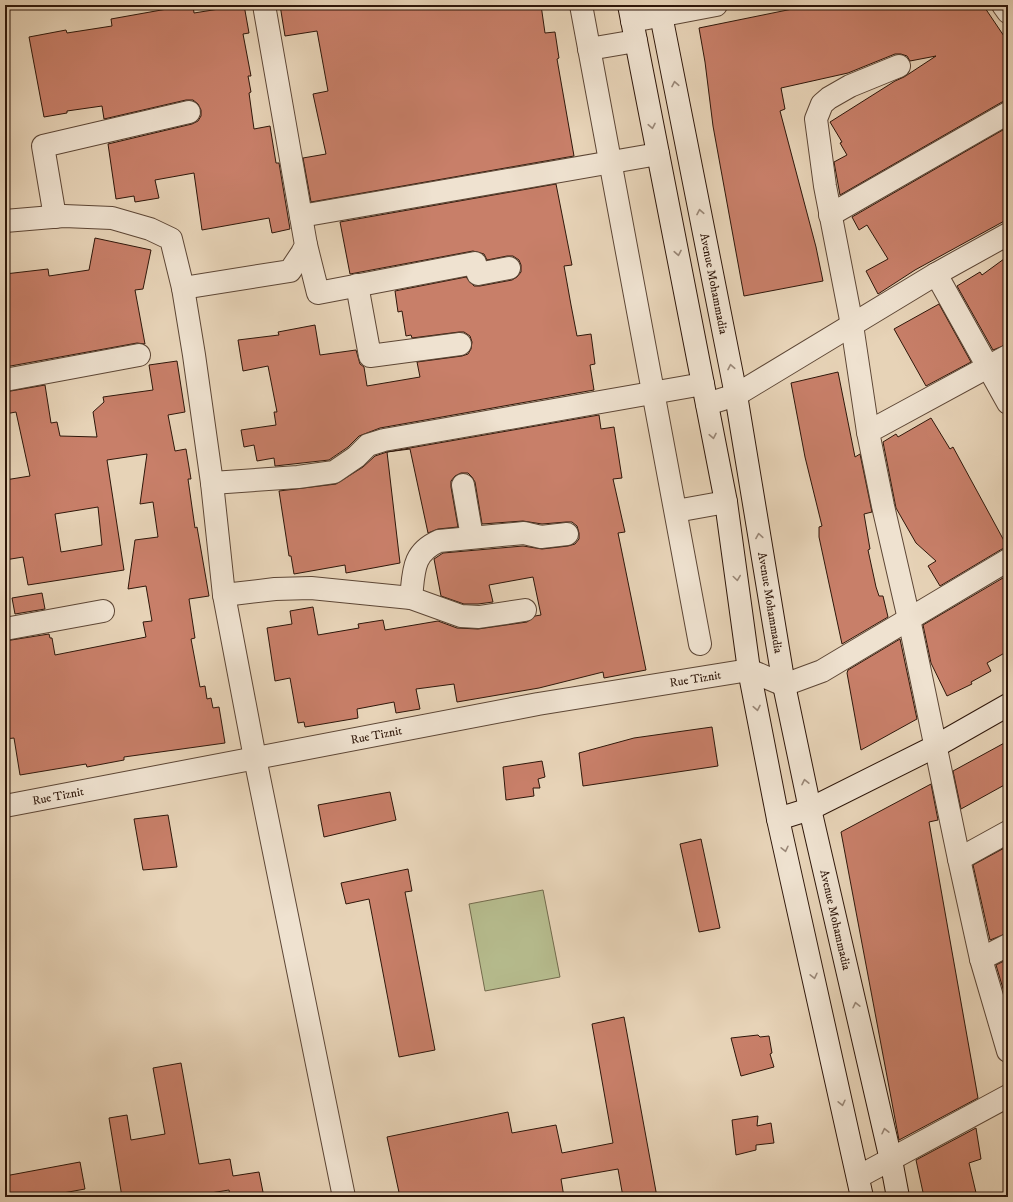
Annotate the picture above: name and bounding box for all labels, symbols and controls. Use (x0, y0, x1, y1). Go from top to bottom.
one-way arrow (671, 81, 679, 87)
one-way arrow (648, 123, 656, 129)
one-way arrow (696, 209, 705, 215)
street label: Avenue Mohammadia (696, 232, 731, 336)
one-way arrow (673, 250, 681, 256)
one-way arrow (727, 363, 735, 370)
one-way arrow (708, 433, 717, 439)
one-way arrow (756, 533, 764, 539)
street label: Avenue Mohammadia (754, 551, 786, 655)
one-way arrow (732, 575, 741, 581)
street label: Rue Tiznit (669, 668, 722, 691)
one-way arrow (752, 705, 761, 711)
street label: Rue Tiznit (349, 723, 403, 748)
one-way arrow (801, 779, 809, 786)
street label: Rue Tiznit (31, 784, 85, 809)
one-way arrow (781, 846, 789, 852)
street label: Avenue Mohammadia (816, 868, 854, 973)
one-way arrow (809, 973, 817, 979)
one-way arrow (852, 1002, 860, 1008)
one-way arrow (837, 1100, 845, 1106)
one-way arrow (881, 1128, 889, 1135)

